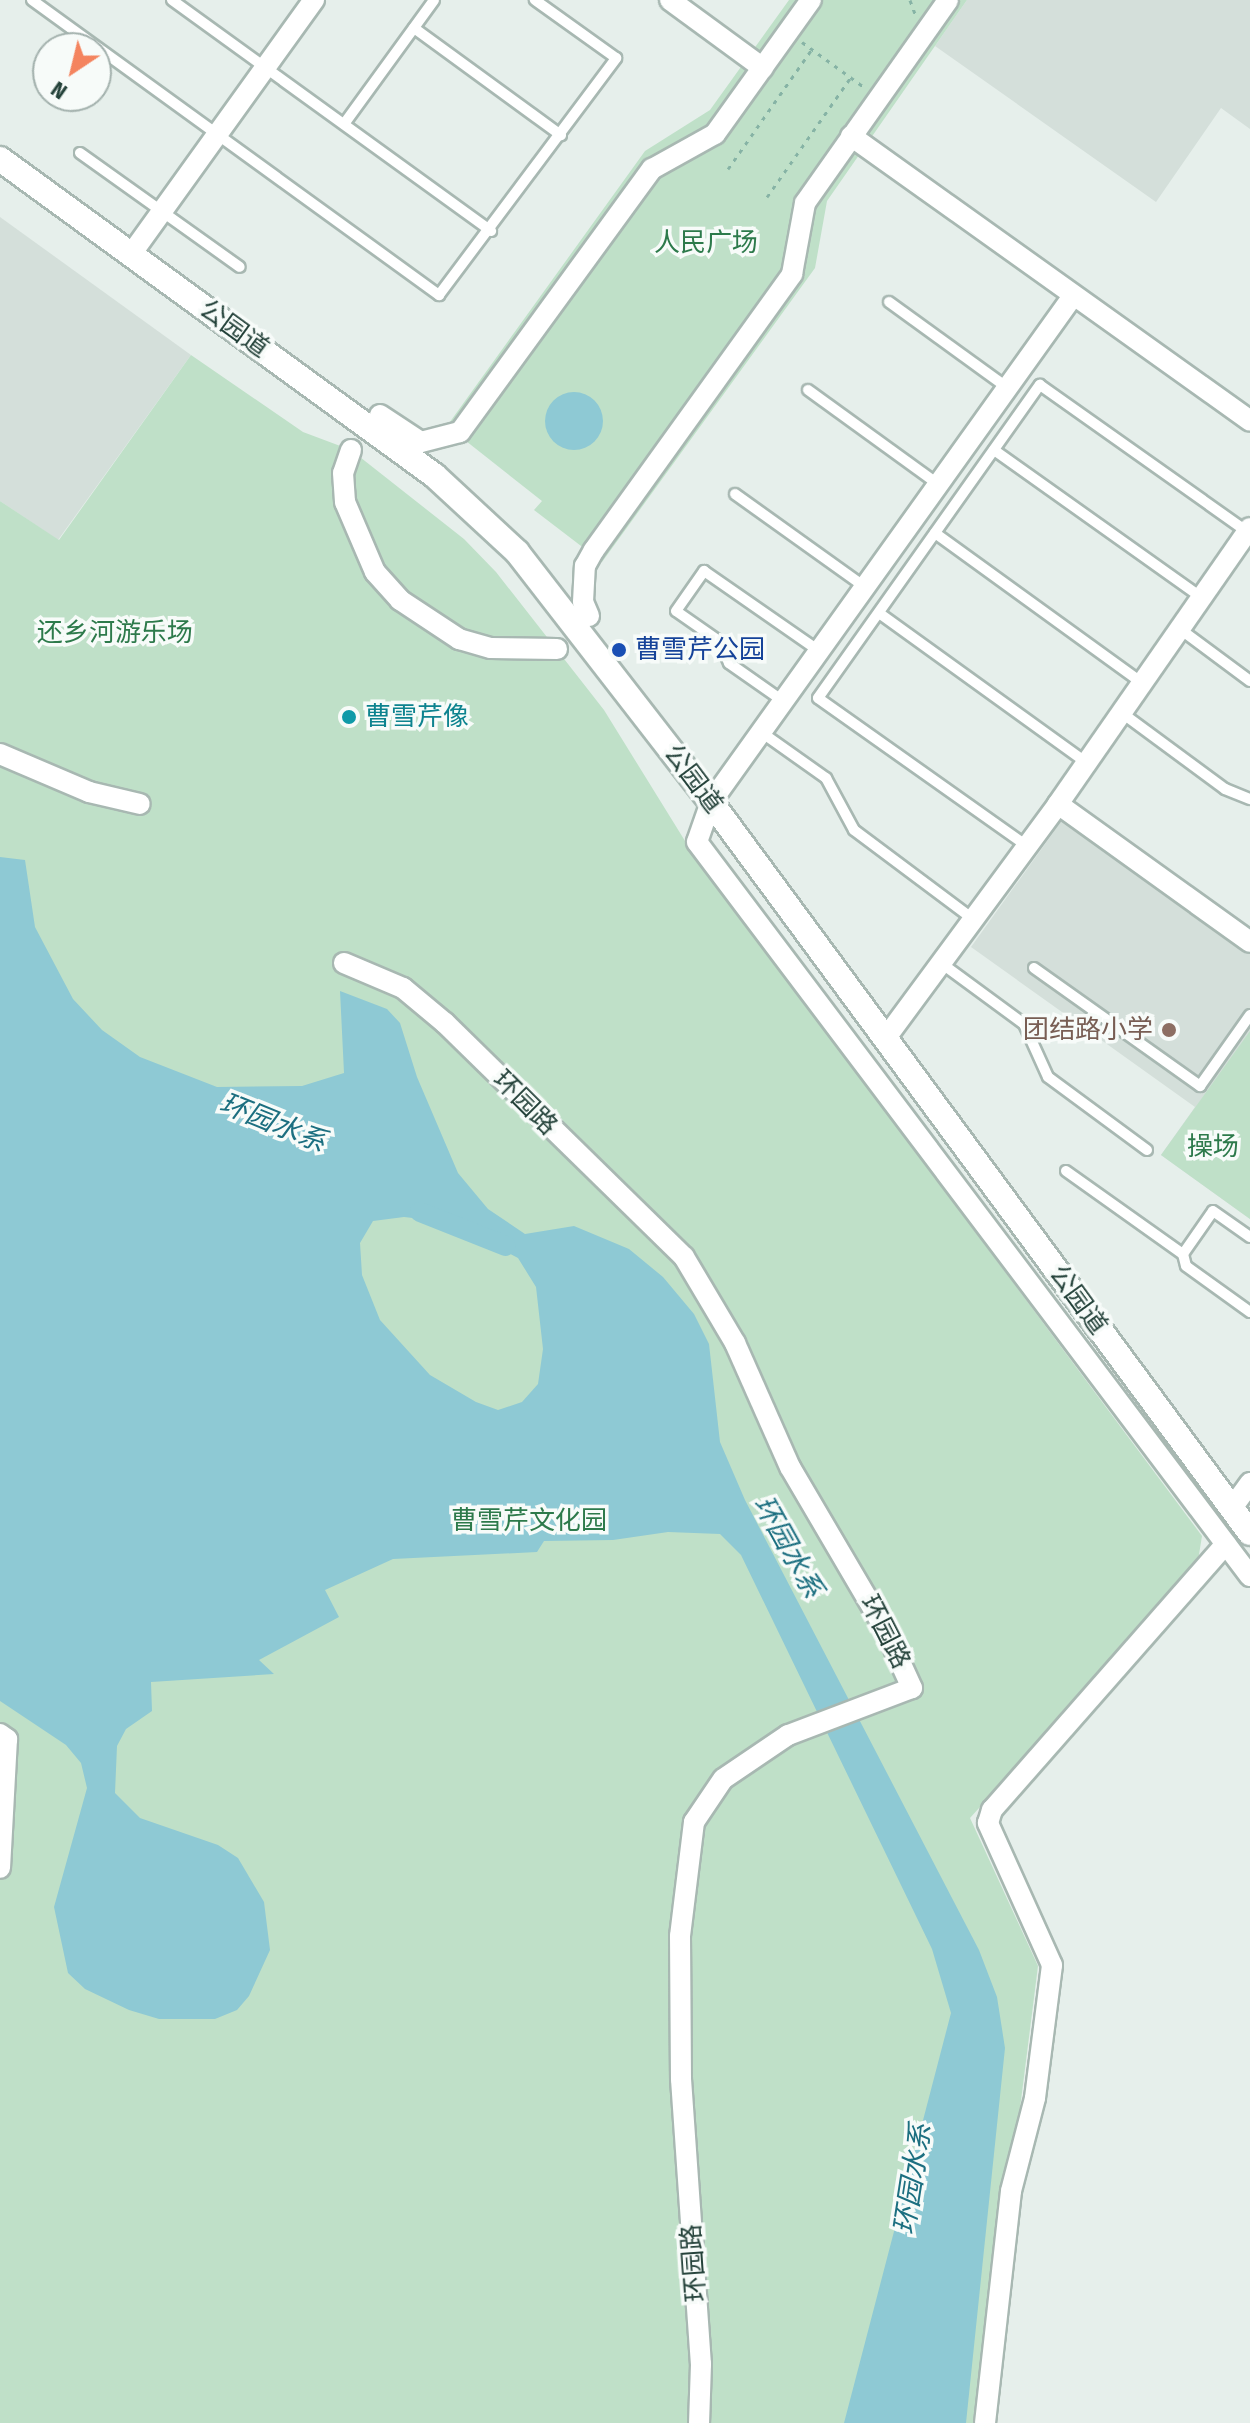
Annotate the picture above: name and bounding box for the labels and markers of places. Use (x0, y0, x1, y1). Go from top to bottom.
place label: 曹雪芹公园 (635, 634, 765, 666)
marker: 曹雪芹公园 (610, 641, 628, 659)
place label: 曹雪芹像 (365, 701, 469, 733)
marker: 曹雪芹像 (340, 708, 358, 726)
place label: 团结路小学 (1023, 1014, 1153, 1046)
marker: 团结路小学 (1160, 1021, 1178, 1039)

